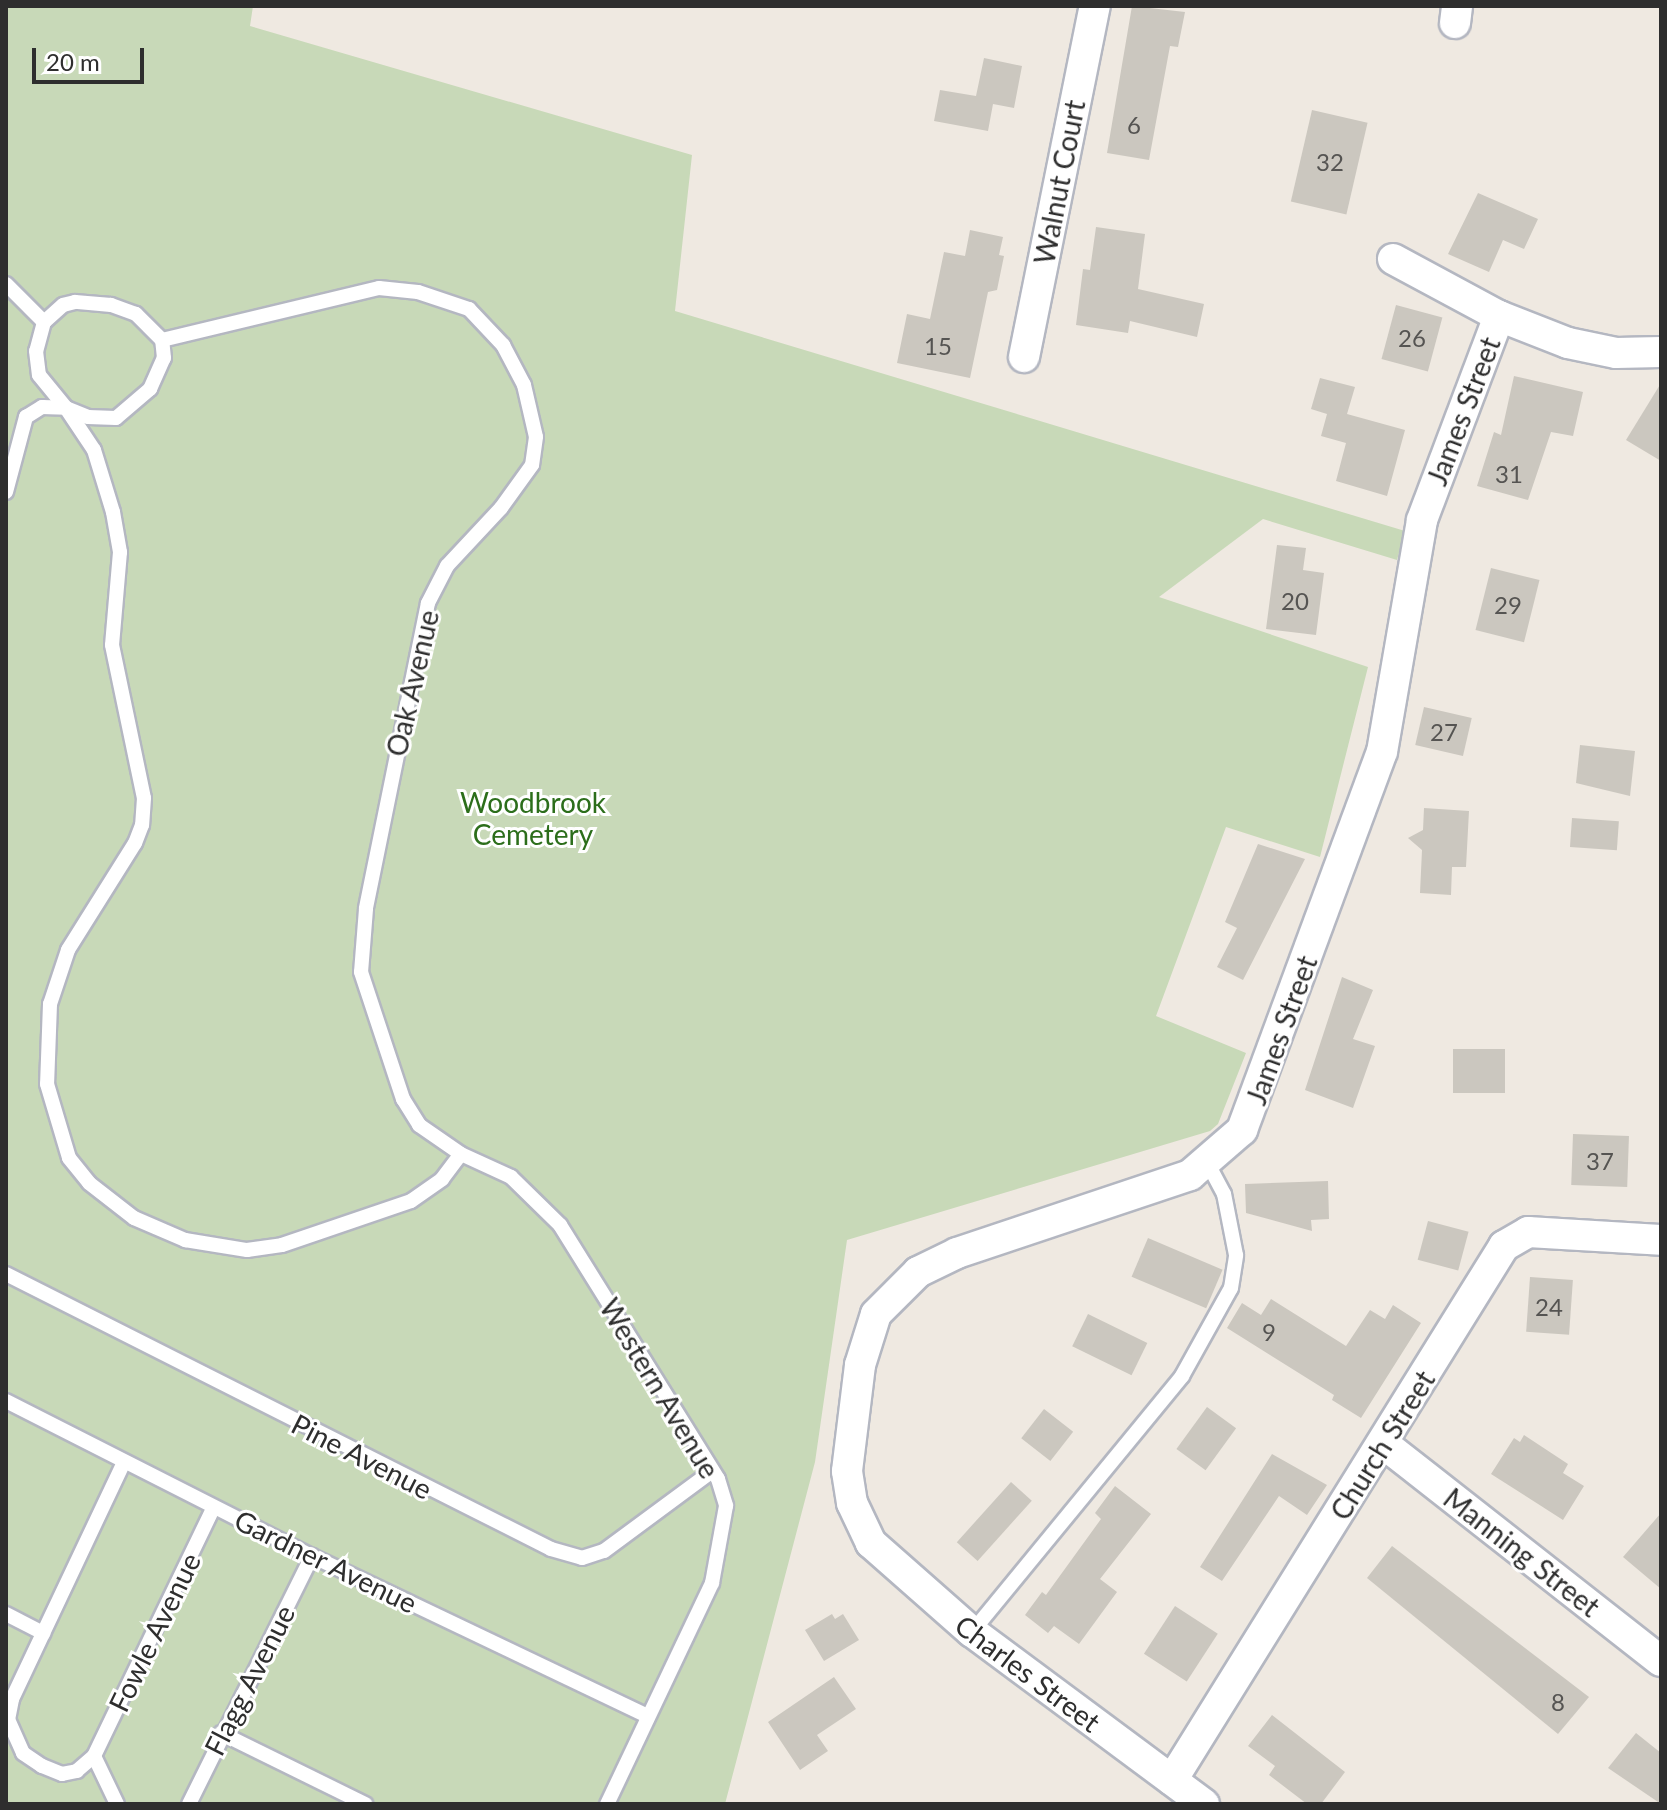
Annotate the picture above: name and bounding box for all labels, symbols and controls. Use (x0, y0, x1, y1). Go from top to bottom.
scale bar (36, 32, 148, 82)
text: 20 m (46, 47, 100, 76)
street label: Walnut Court (1027, 97, 1091, 267)
house number: 6 (1127, 111, 1141, 139)
house number: 32 (1316, 148, 1344, 176)
house number: 26 (1398, 324, 1426, 352)
house number: 15 (924, 332, 952, 360)
street label: James Street (1419, 332, 1507, 490)
house number: 31 (1495, 460, 1523, 488)
house number: 20 (1281, 587, 1309, 615)
house number: 29 (1494, 591, 1522, 619)
street label: Oak Avenue (379, 606, 445, 760)
house number: 27 (1430, 718, 1458, 746)
park label: Woodbrook Cemetery (460, 785, 606, 851)
street label: James Street (1239, 951, 1323, 1109)
house number: 37 (1586, 1147, 1614, 1175)
street label: Western Avenue (593, 1292, 727, 1484)
house number: 24 (1535, 1293, 1563, 1321)
house number: 9 (1262, 1318, 1276, 1346)
street label: Church Street (1323, 1364, 1441, 1526)
street label: Pine Avenue (286, 1406, 438, 1506)
street label: Manning Street (1437, 1481, 1607, 1623)
street label: Gardner Avenue (229, 1502, 423, 1620)
street label: Fowle Avenue (101, 1547, 207, 1717)
street label: Flagg Avenue (197, 1599, 301, 1761)
street label: Charles Street (949, 1608, 1107, 1738)
house number: 8 (1551, 1688, 1565, 1716)

